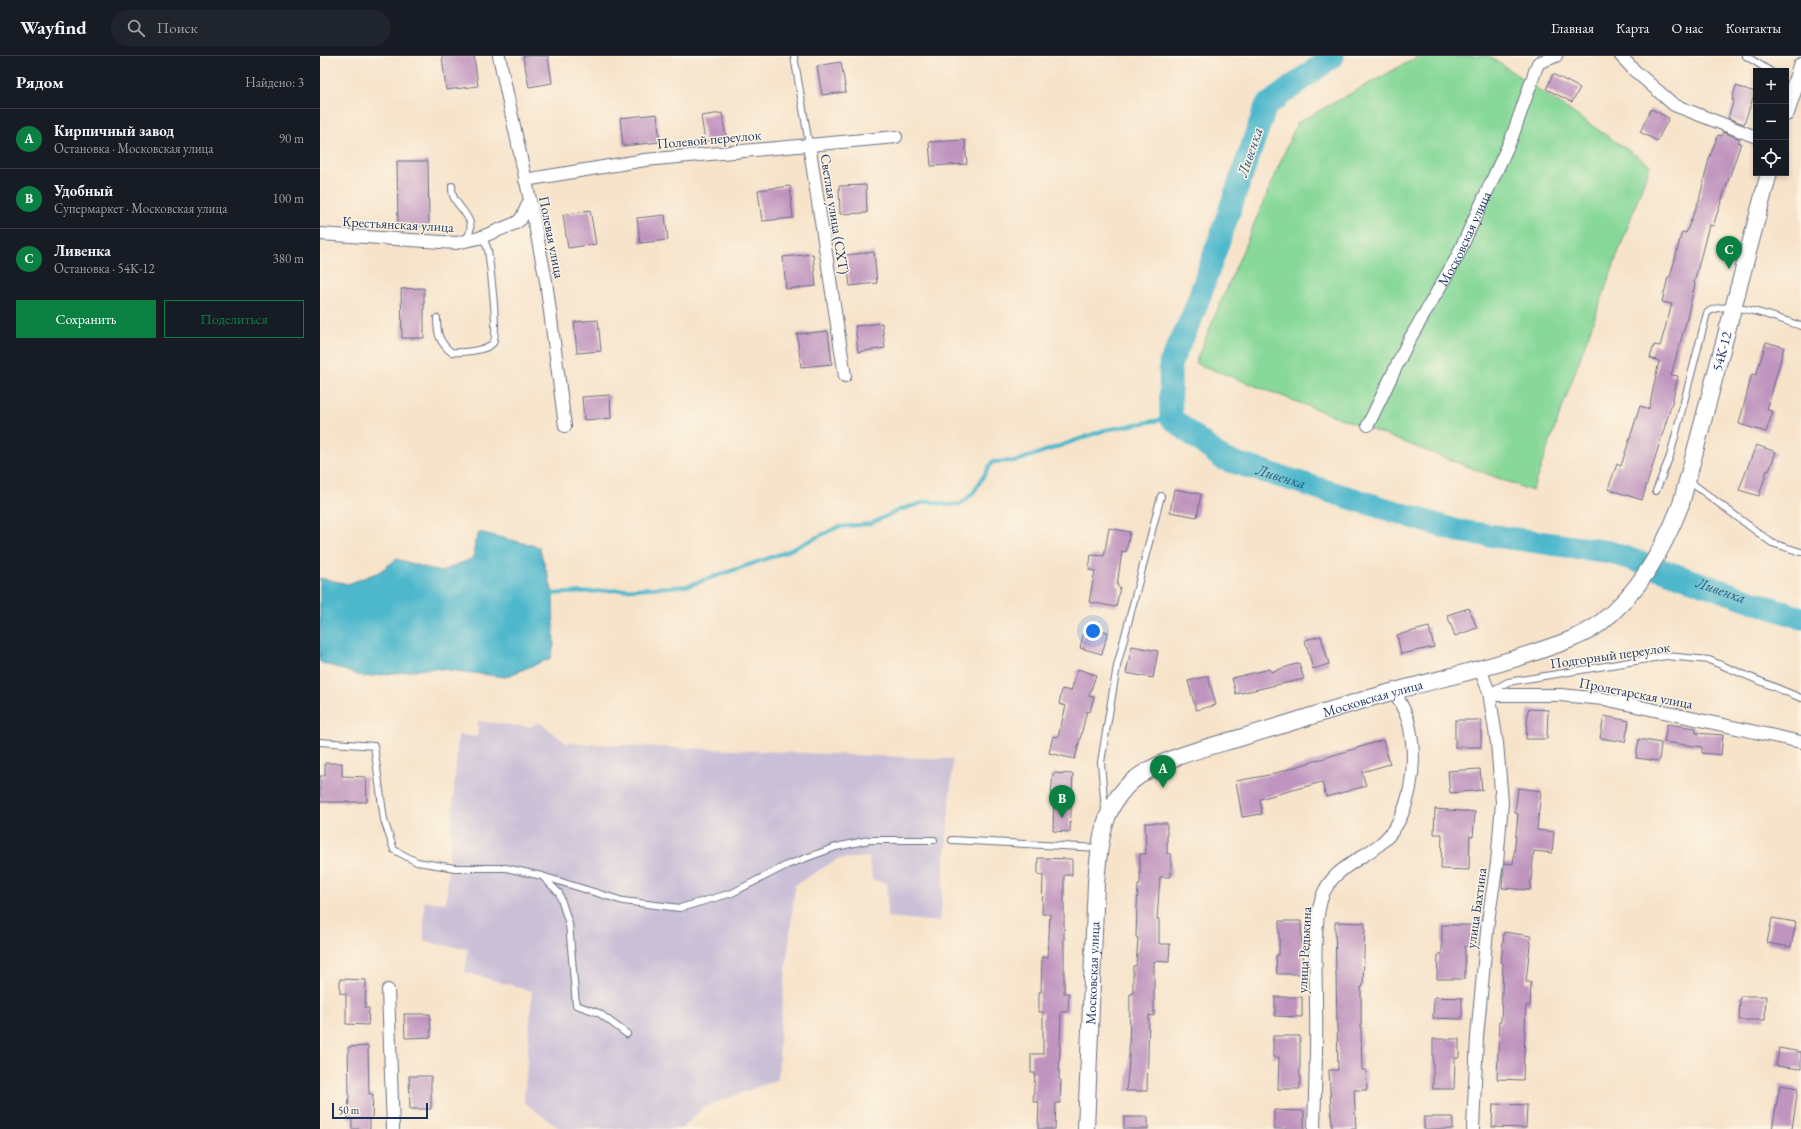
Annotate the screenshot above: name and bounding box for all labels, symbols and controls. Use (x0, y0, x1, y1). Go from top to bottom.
search box (111, 10, 391, 46)
text: Wayfind (20, 15, 87, 40)
icon: search (125, 17, 147, 39)
text: Поиск (157, 18, 198, 37)
text: Главная (1551, 19, 1594, 37)
text: Карта (1616, 19, 1649, 37)
text: О нас (1671, 19, 1703, 37)
text: Контакты (1725, 19, 1781, 37)
map controls (1753, 68, 1789, 176)
button: + (1753, 68, 1789, 104)
text: Рядом (16, 71, 64, 93)
text: Найдено: 3 (245, 74, 304, 91)
button: − (1753, 104, 1789, 140)
text: Кирпичный завод (54, 121, 174, 140)
street label: Полевой переулок (656, 125, 762, 153)
water label: Ливенка (1232, 125, 1267, 180)
text: A (24, 130, 34, 147)
text: 90 m (279, 130, 304, 147)
text: Остановка · Московская улица (54, 140, 213, 157)
button: locate (1753, 140, 1789, 176)
street label: Светлая улица (СХТ) (817, 153, 853, 275)
text: Удобный (54, 181, 113, 200)
street label: Московская улица (1433, 188, 1495, 289)
text: B (25, 190, 33, 207)
text: 100 m (273, 190, 304, 207)
street label: Полевая улица (535, 194, 569, 280)
text: Супермаркет · Московская улица (54, 200, 227, 217)
street label: Крестьянская улица (342, 212, 455, 236)
pin: C (1716, 236, 1742, 269)
text: Ливенка (54, 241, 111, 260)
text: C (24, 250, 34, 267)
text: 380 m (273, 250, 304, 267)
text: Остановка · 54K-12 (54, 260, 155, 277)
button: Сохранить (16, 300, 156, 338)
button: Поделиться (164, 300, 304, 338)
street label: 54K-12 (1708, 329, 1736, 373)
water label: Ливенка (1253, 459, 1308, 493)
water label: Ливенка (1693, 572, 1748, 607)
your location (1083, 621, 1103, 641)
street label: Подгорный переулок (1549, 638, 1672, 672)
street label: Пролетарская улица (1578, 673, 1695, 713)
street label: Московская улица (1320, 675, 1425, 721)
pin: A (1150, 755, 1176, 788)
pin: B (1049, 785, 1075, 818)
street label: улица Бахтина (1461, 866, 1491, 950)
street label: улица Редькина (1293, 906, 1315, 994)
street label: Московская улица (1081, 921, 1103, 1025)
scale bar (332, 1101, 428, 1120)
text: 50 m (338, 1103, 359, 1117)

